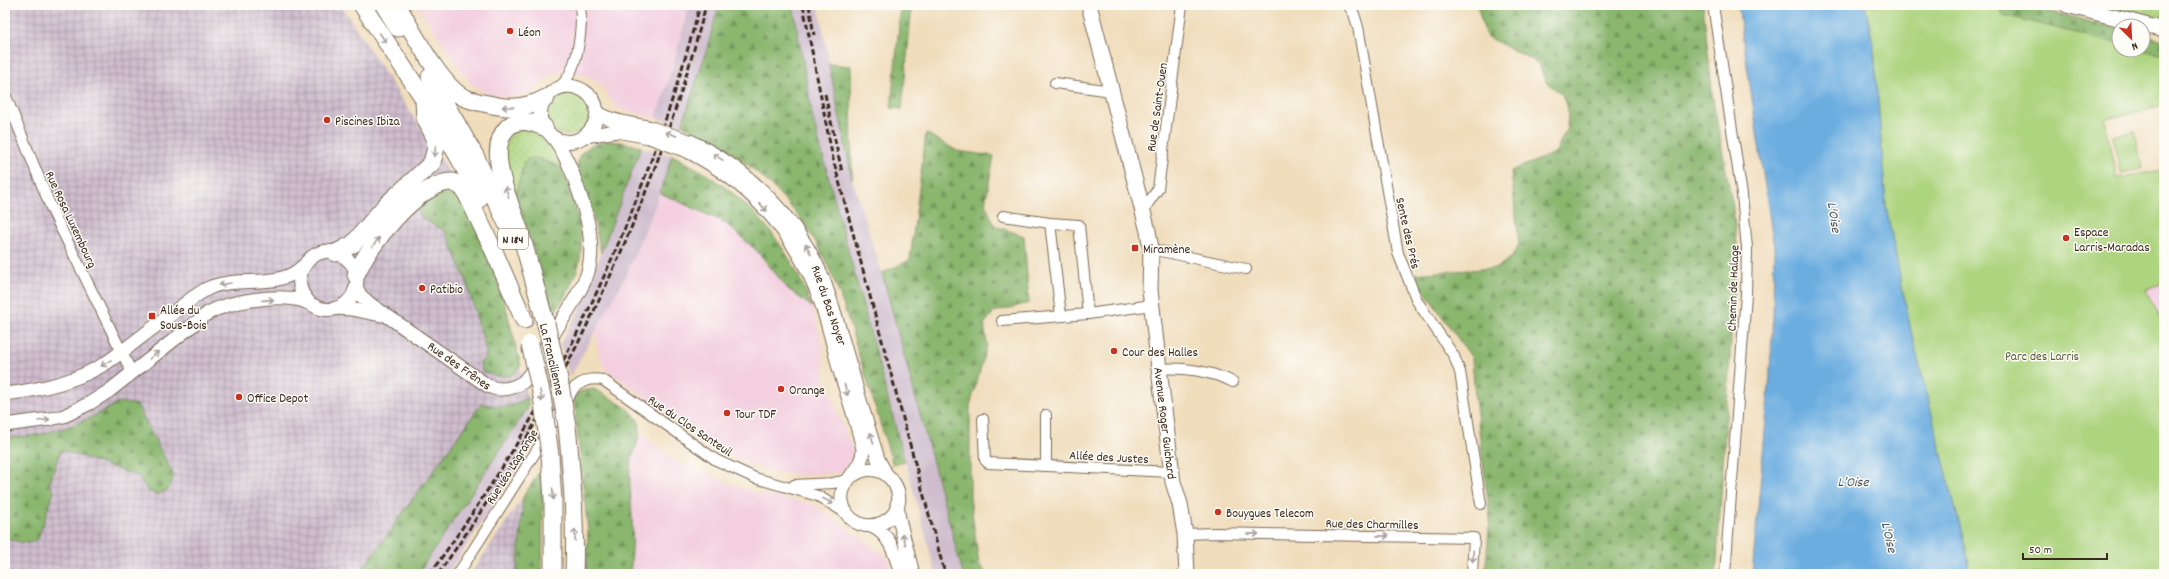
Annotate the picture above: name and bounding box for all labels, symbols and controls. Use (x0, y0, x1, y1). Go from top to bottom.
north arrow (2111, 18, 2151, 58)
place label: Léon (518, 24, 541, 43)
marker: Léon (505, 26, 515, 36)
one-way arrow (379, 32, 387, 43)
text: N (2128, 37, 2140, 54)
street label: Rue de Saint-Ouen (1143, 62, 1174, 153)
one-way arrow (502, 103, 515, 111)
place label: Piscines Ibiza (335, 113, 401, 132)
marker: Piscines Ibiza (322, 115, 332, 125)
one-way arrow (666, 130, 678, 138)
one-way arrow (431, 145, 439, 158)
one-way arrow (712, 152, 724, 160)
street label: Rue Rosa Luxembourg (39, 168, 101, 272)
one-way arrow (503, 186, 510, 199)
street label: Sente des Prés (1389, 196, 1424, 271)
water label: L'Oise (1821, 200, 1845, 235)
one-way arrow (759, 202, 768, 212)
place label: Espace Larris-Maradas (2074, 224, 2150, 258)
road number: N 184 (498, 229, 528, 249)
marker: Espace Larris-Maradas (2061, 233, 2071, 243)
one-way arrow (372, 237, 381, 248)
place label: Miramène (1143, 241, 1190, 260)
one-way arrow (803, 243, 811, 255)
marker: Miramène (1130, 243, 1140, 253)
street label: Chemin de Halage (1723, 244, 1746, 332)
street label: Rue du Bas Noyer (805, 263, 850, 349)
one-way arrow (219, 280, 232, 288)
place label: Patibio (430, 281, 463, 300)
marker: Patibio (417, 283, 427, 293)
one-way arrow (261, 296, 274, 303)
place label: Allée du Sous-Bois (160, 302, 207, 336)
marker: Allée du Sous-Bois (147, 311, 157, 321)
street label: La Francilienne (533, 322, 568, 398)
street label: Rue des Frênes (423, 338, 494, 396)
place label: Cour des Halles (1122, 344, 1198, 363)
marker: Cour des Halles (1109, 346, 1119, 356)
park label: Parc des Larris (2005, 348, 2079, 367)
one-way arrow (149, 350, 159, 359)
one-way arrow (100, 359, 111, 367)
street label: Avenue Roger Guichard (1147, 366, 1180, 480)
place label: Orange (789, 382, 825, 401)
marker: Orange (776, 384, 786, 394)
one-way arrow (843, 384, 850, 397)
one-way arrow (538, 389, 546, 402)
place label: Office Depot (247, 390, 308, 409)
marker: Office Depot (234, 392, 244, 402)
street label: Rue du Clos Santeuil (643, 392, 736, 462)
place label: Tour TDF (735, 406, 776, 425)
marker: Tour TDF (722, 408, 732, 418)
one-way arrow (37, 416, 50, 424)
street label: Rue Léo Lagrange (482, 426, 544, 509)
one-way arrow (868, 432, 875, 445)
street label: Allée des Justes (1069, 447, 1149, 470)
water label: L’Oise (1837, 473, 1869, 493)
one-way arrow (549, 487, 556, 500)
one-way arrow (822, 498, 834, 505)
place label: Bouygues Telecom (1226, 505, 1314, 524)
marker: Bouygues Telecom (1213, 507, 1223, 517)
street label: Rue des Charmilles (1325, 515, 1419, 536)
water label: L'Oise (1875, 520, 1901, 556)
one-way arrow (571, 529, 579, 542)
one-way arrow (1246, 530, 1259, 537)
one-way arrow (1376, 532, 1389, 540)
one-way arrow (900, 533, 908, 546)
scale bar (2023, 535, 2107, 561)
text: 50 m (2029, 542, 2052, 559)
one-way arrow (1469, 549, 1476, 562)

